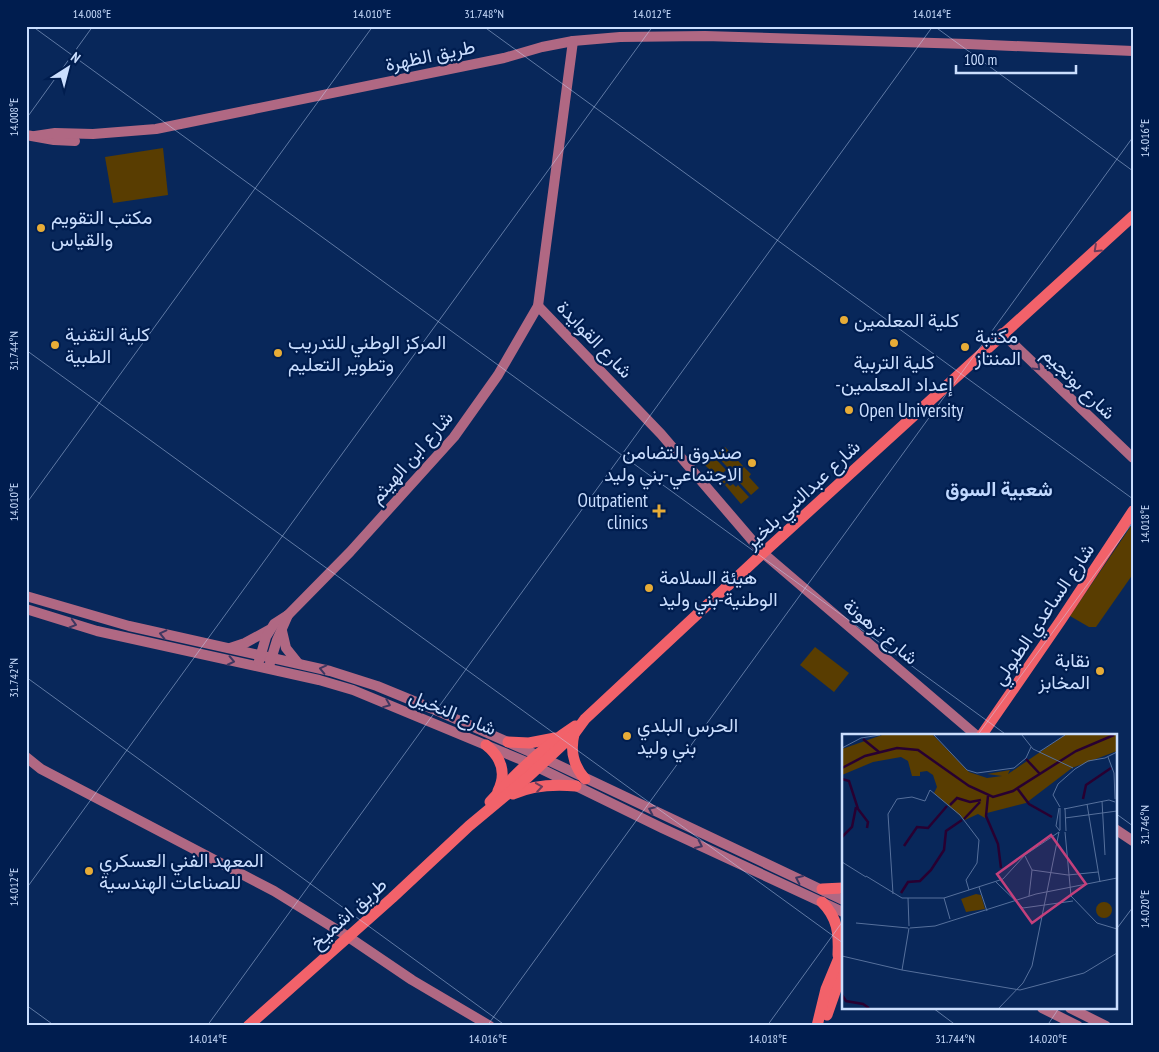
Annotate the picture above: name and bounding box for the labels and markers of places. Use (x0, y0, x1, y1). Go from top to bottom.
place label: مكتب التقويم والقياس (51, 205, 152, 251)
marker: مكتب التقويم والقياس (35, 222, 47, 234)
place label: كلية المعلمين (854, 308, 959, 332)
marker: كلية المعلمين (838, 314, 850, 326)
place label: كلية التقنية الطبية (65, 322, 150, 368)
place label: مكتبة المنتاز (974, 324, 1021, 370)
place label: المركز الوطني للتدريب وتطوير التعليم (288, 330, 446, 377)
marker: كلية التربية -إعداد المعلمين (888, 337, 900, 349)
marker: كلية التقنية الطبية (49, 339, 61, 351)
marker: مكتبة المنتاز (959, 341, 971, 353)
marker: المركز الوطني للتدريب وتطوير التعليم (272, 347, 284, 359)
place label: كلية التربية -إعداد المعلمين (835, 350, 953, 397)
place label: Open University (859, 398, 964, 422)
marker: Open University (843, 404, 855, 416)
place label: صندوق التضامن الاجتماعي-بني وليد (604, 440, 742, 490)
marker: صندوق التضامن الاجتماعي-بني وليد (746, 457, 758, 469)
place label: Outpatient clinics (577, 488, 649, 534)
marker: Outpatient clinics (652, 504, 666, 518)
place label: هيئة السلامة الوطنية-بني وليد (659, 565, 778, 615)
marker: هيئة السلامة الوطنية-بني وليد (643, 582, 655, 594)
place label: نقابة المخابز (1037, 648, 1090, 694)
marker: نقابة المخابز (1094, 665, 1106, 677)
place label: الحرس البلدي بني وليد (637, 713, 738, 763)
marker: الحرس البلدي بني وليد (621, 730, 633, 742)
place label: المعهد الفني العسكري للصناعات الهندسية (99, 848, 264, 894)
marker: المعهد الفني العسكري للصناعات الهندسية (83, 865, 95, 877)

